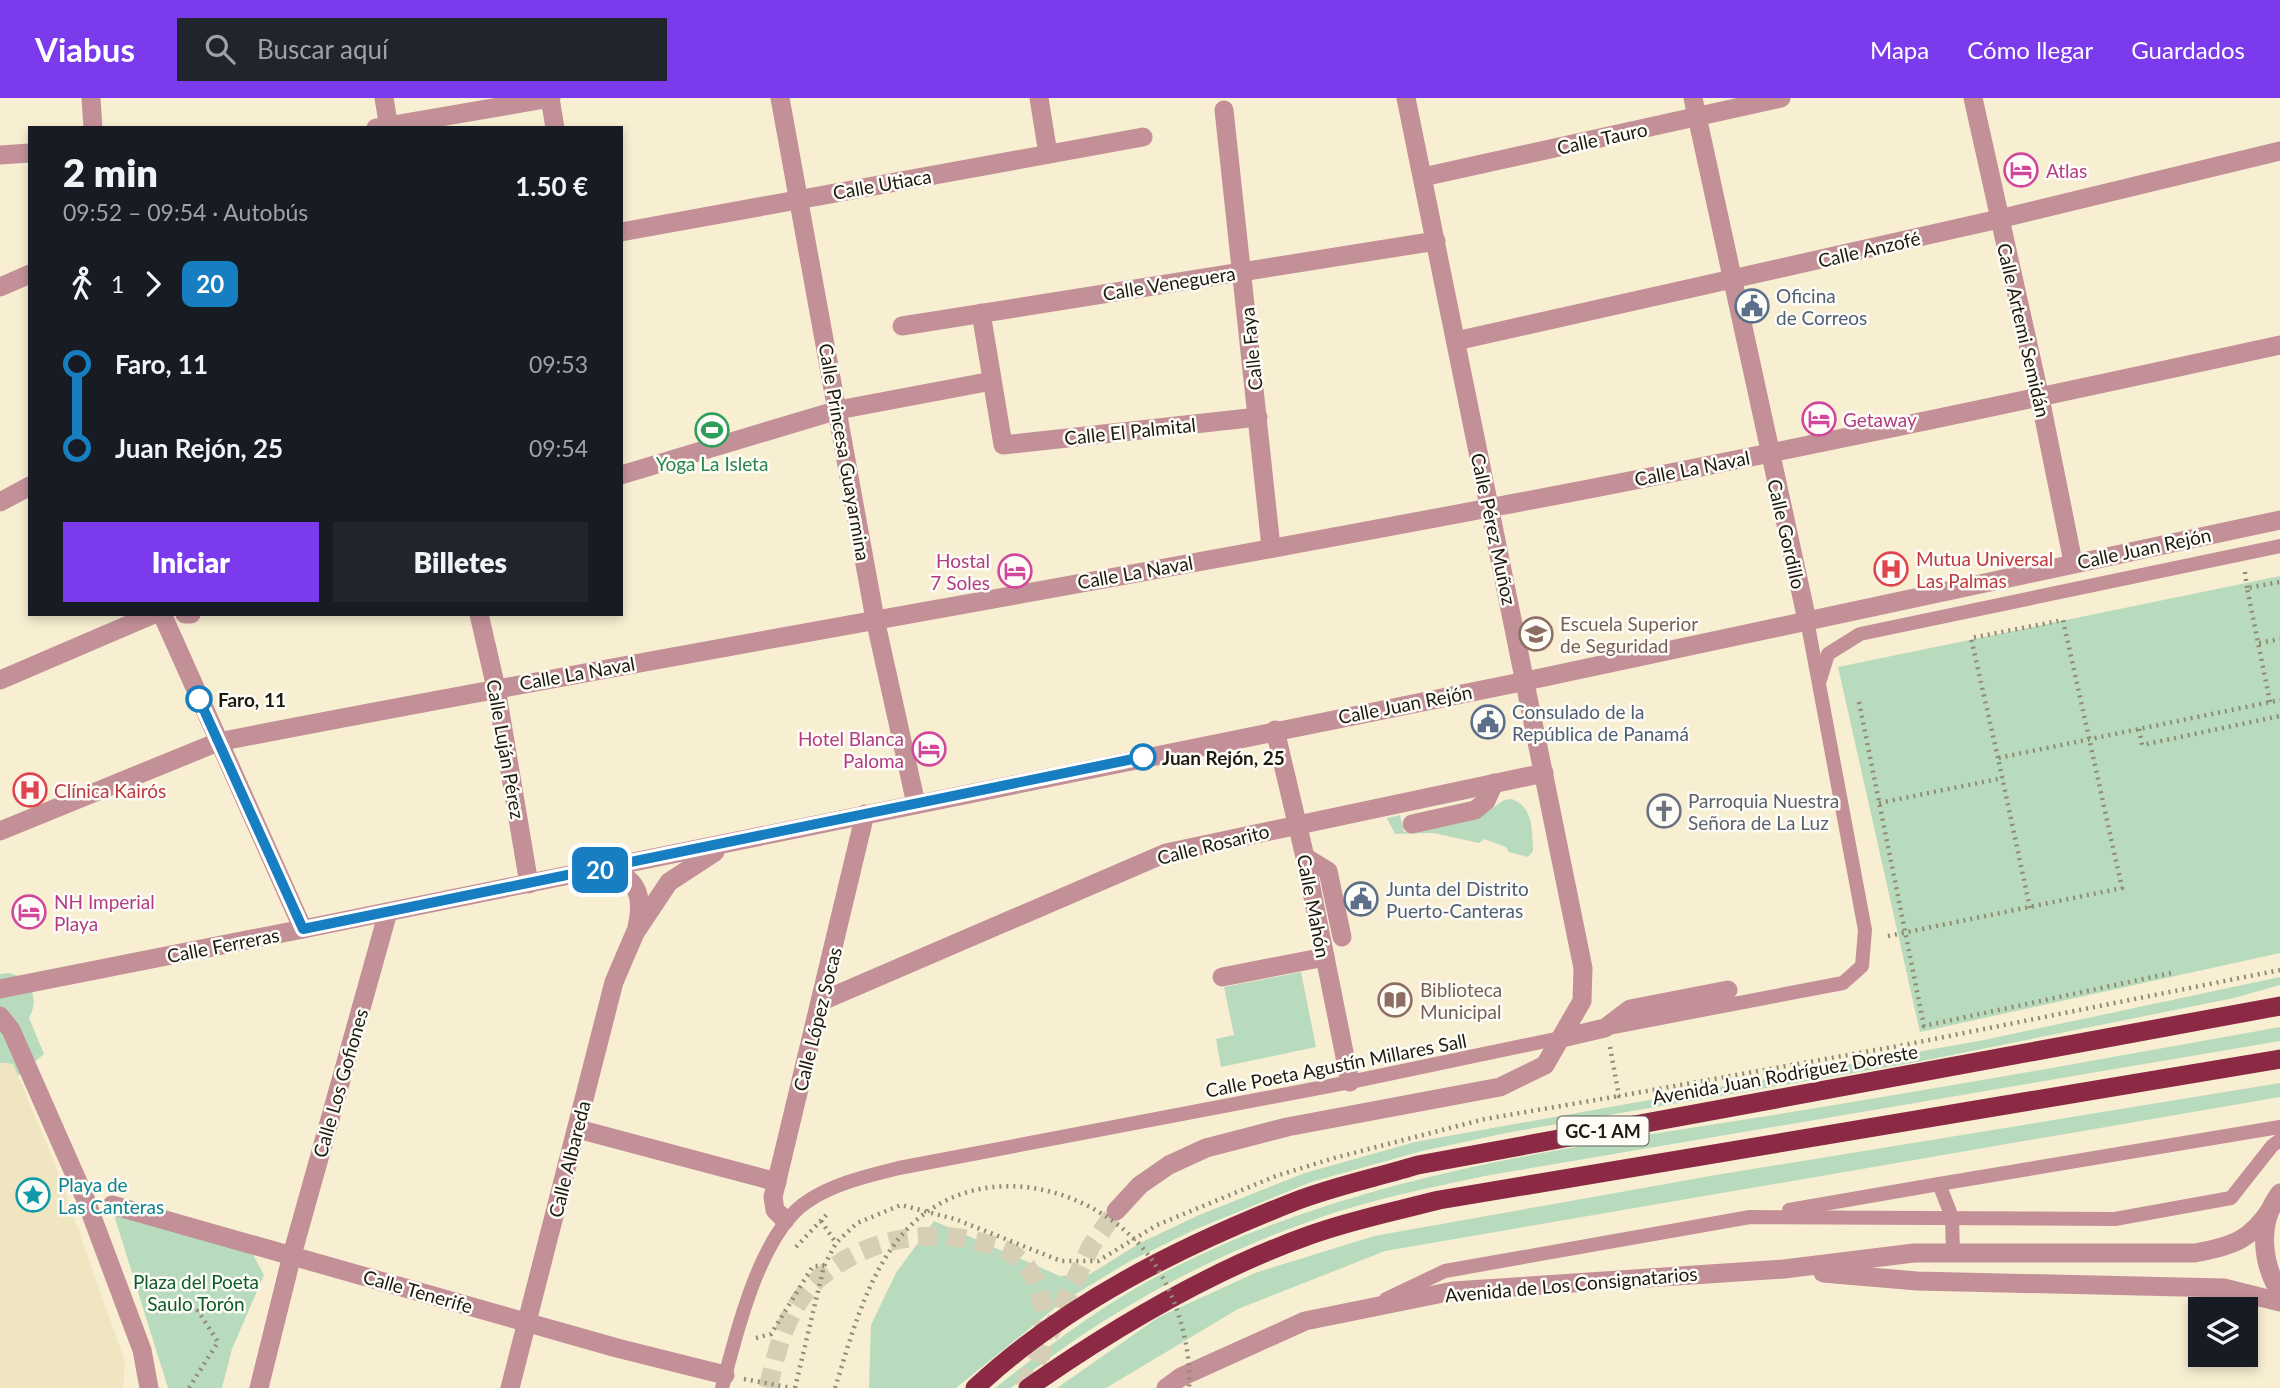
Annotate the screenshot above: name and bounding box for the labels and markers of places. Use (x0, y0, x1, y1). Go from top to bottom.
hotel icon: Atlas (2002, 151, 2040, 189)
place label: Atlas (2046, 159, 2087, 182)
place label: Oficina de Correos (1776, 284, 1867, 329)
public building icon: Oficina de Correos (1733, 287, 1771, 325)
hotel icon: Getaway (1800, 400, 1838, 438)
place label: Getaway (1843, 408, 1917, 431)
sports icon: Yoga La Isleta (693, 411, 731, 449)
place label: Yoga La Isleta (656, 452, 768, 475)
place label: Mutua Universal Las Palmas (1916, 547, 2053, 592)
place label: Hostal 7 Soles (930, 549, 990, 594)
hospital icon: Mutua Universal Las Palmas (1872, 550, 1910, 588)
hotel icon: Hostal 7 Soles (996, 552, 1034, 590)
place label: Escuela Superior de Seguridad (1560, 612, 1698, 657)
school or university icon: Escuela Superior de Seguridad (1517, 615, 1555, 653)
marker: Faro, 11 (186, 686, 212, 712)
place label: Faro, 11 (218, 688, 286, 711)
place label: Consulado de la República de Panamá (1512, 700, 1689, 745)
public building icon: Consulado de la República de Panamá (1469, 703, 1507, 741)
place label: Hotel Blanca Paloma (798, 727, 904, 772)
hotel icon: Hotel Blanca Paloma (910, 730, 948, 768)
marker: Juan Rejón, 25 (1130, 744, 1156, 770)
place label: Juan Rejón, 25 (1162, 746, 1285, 769)
hospital icon: Clínica Kairós (11, 771, 49, 809)
place label: Clínica Kairós (54, 779, 166, 802)
place label: Parroquia Nuestra Señora de La Luz (1688, 789, 1839, 834)
church icon: Parroquia Nuestra Señora de La Luz (1645, 792, 1683, 830)
place label: Junta del Distrito Puerto-Canteras (1386, 877, 1529, 922)
public building icon: Junta del Distrito Puerto-Canteras (1342, 880, 1380, 918)
place label: NH Imperial Playa (54, 890, 155, 935)
hotel icon: NH Imperial Playa (10, 893, 48, 931)
place label: Biblioteca Municipal (1420, 978, 1502, 1023)
library icon: Biblioteca Municipal (1376, 981, 1414, 1019)
place label: Playa de Las Canteras (58, 1173, 164, 1218)
place icon: Playa de Las Canteras (14, 1176, 52, 1214)

